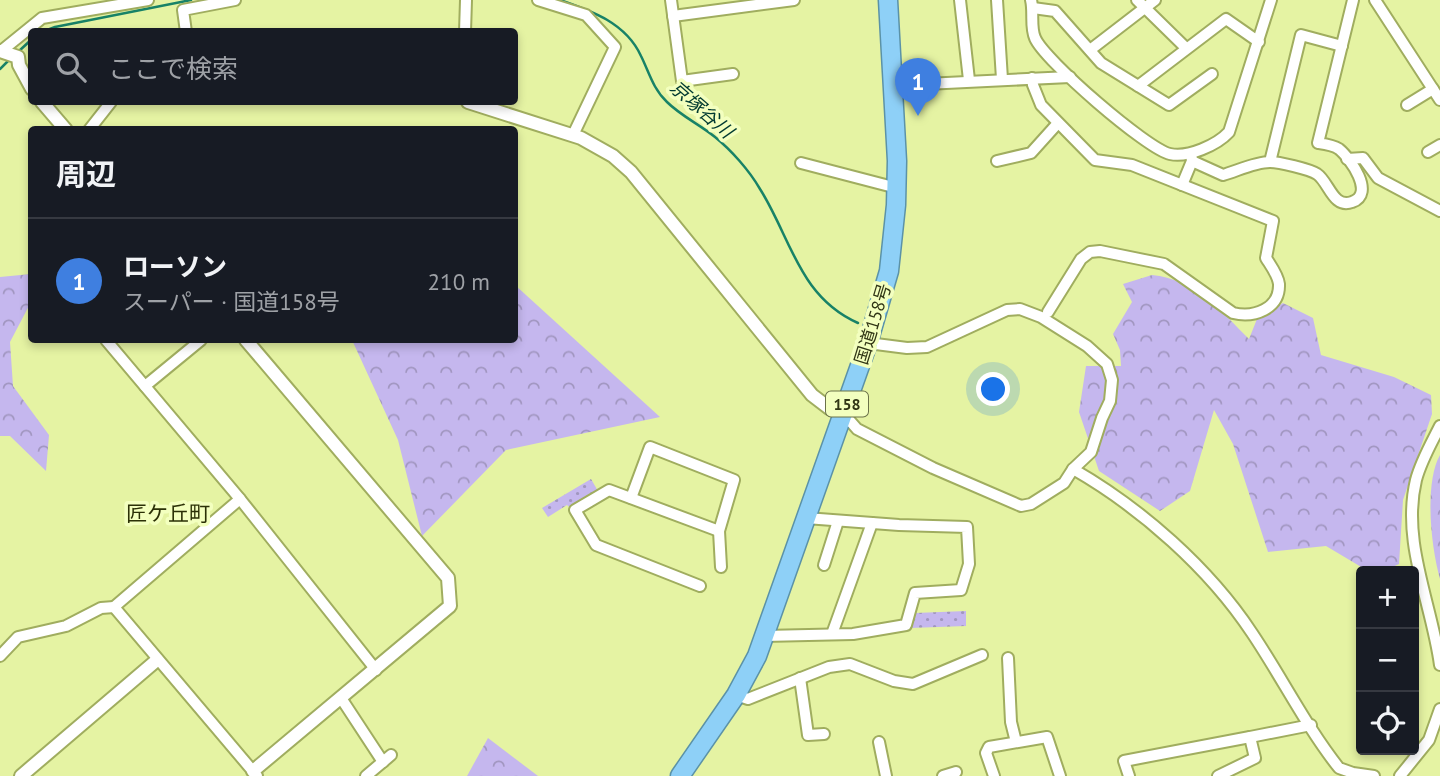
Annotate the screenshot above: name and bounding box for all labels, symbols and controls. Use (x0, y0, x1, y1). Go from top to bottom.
search box (28, 28, 518, 105)
icon: search (52, 48, 90, 86)
text: ここで検索 (108, 52, 238, 85)
pin: 1 (895, 58, 941, 116)
water label: 京塚谷川 (665, 75, 740, 144)
text: 周辺 (56, 154, 116, 193)
text: ローソン (123, 250, 227, 283)
text: 1 (72, 267, 86, 296)
text: 210 m (428, 267, 490, 296)
street label: 国道158号 (849, 281, 896, 367)
text: スーパー · 国道158号 (123, 287, 340, 316)
your location (976, 372, 1010, 406)
road number: 158 (826, 392, 868, 416)
district label: 匠ケ丘町 (126, 500, 210, 527)
map controls (1356, 566, 1419, 755)
button: + (1356, 566, 1419, 629)
button: − (1356, 629, 1419, 692)
button: locate (1356, 692, 1419, 755)

